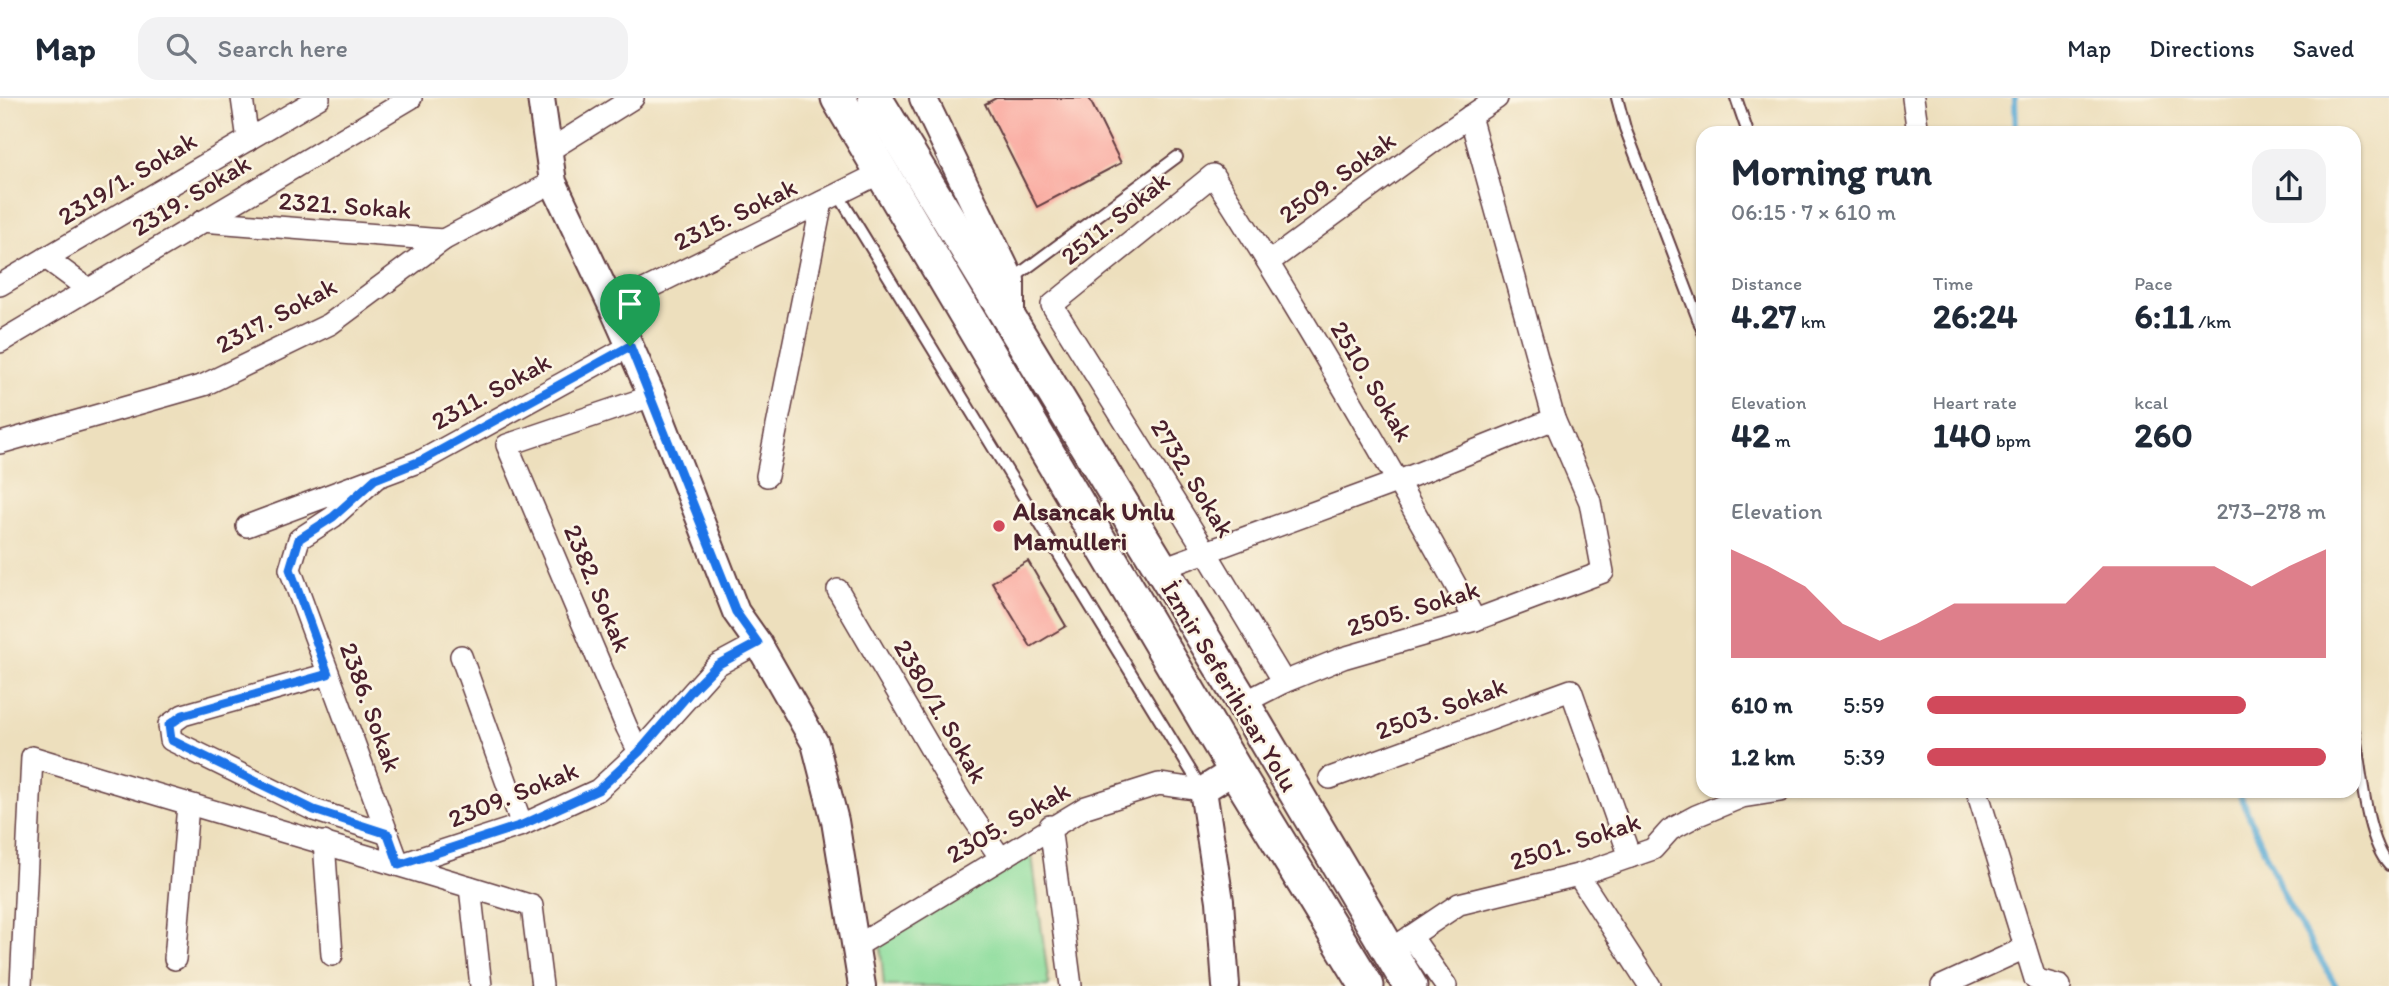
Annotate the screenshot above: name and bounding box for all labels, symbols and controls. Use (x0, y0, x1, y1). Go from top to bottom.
search box (138, 17, 628, 80)
text: Map (35, 29, 96, 68)
icon: search (162, 29, 200, 67)
text: Search here (218, 32, 348, 64)
text: Map (2067, 34, 2111, 63)
text: Directions (2149, 34, 2255, 63)
text: Saved (2293, 34, 2354, 63)
street label: 2319/1. Sokak (52, 124, 202, 232)
street label: 2509. Sokak (1272, 124, 1402, 230)
street label: 2319. Sokak (126, 147, 256, 243)
text: Morning run (1731, 149, 1932, 195)
button: share (2252, 149, 2326, 223)
street label: 2511. Sokak (1054, 164, 1176, 272)
street label: 2315. Sokak (668, 170, 802, 258)
street label: 2321. Sokak (277, 184, 413, 226)
text: 06:15 · 7 × 610 m (1731, 198, 1896, 226)
street label: 2317. Sokak (210, 270, 342, 360)
text: Distance (1731, 272, 1802, 295)
text: Time (1933, 272, 1973, 295)
text: Pace (2134, 272, 2172, 295)
pin (600, 274, 660, 346)
icon: arrive (611, 285, 649, 323)
text: 4.27 (1731, 295, 1796, 337)
text: 26:24 (1933, 295, 2018, 337)
text: 6:11 (2134, 295, 2194, 337)
text: km (1796, 310, 1826, 333)
text: /km (2194, 310, 2231, 333)
street label: 2510. Sokak (1324, 315, 1420, 447)
street label: 2311. Sokak (426, 345, 556, 437)
text: Elevation (1731, 391, 1807, 414)
text: Heart rate (1933, 391, 2017, 414)
text: kcal (2134, 391, 2168, 414)
street label: 2732. Sokak (1144, 413, 1242, 543)
text: 42 (1731, 414, 1770, 456)
text: 140 (1933, 414, 1992, 456)
text: 260 (2134, 414, 2193, 456)
text: m (1770, 429, 1791, 452)
text: bpm (1992, 429, 2031, 452)
place label: Alsancak Unlu Mamulleri (1012, 495, 1175, 557)
text: Elevation (1731, 497, 1822, 525)
text: 273–278 m (2216, 497, 2326, 525)
marker: Alsancak Unlu Mamulleri (991, 518, 1007, 534)
street label: 2382. Sokak (557, 519, 639, 657)
street label: 2505. Sokak (1343, 573, 1483, 643)
street label: İzmir Seferihisar Yolu (1154, 575, 1306, 797)
street label: 2380/1. Sokak (887, 633, 995, 789)
street label: 2386. Sokak (333, 638, 409, 776)
street label: 2503. Sokak (1371, 670, 1511, 746)
text: 610 m (1731, 691, 1793, 719)
text: 5:59 (1843, 691, 1885, 719)
text: 1.2 km (1731, 743, 1795, 771)
text: 5:39 (1843, 743, 1885, 771)
street label: 2309. Sokak (443, 753, 583, 835)
street label: 2305. Sokak (941, 774, 1075, 870)
street label: 2501. Sokak (1506, 805, 1644, 877)

